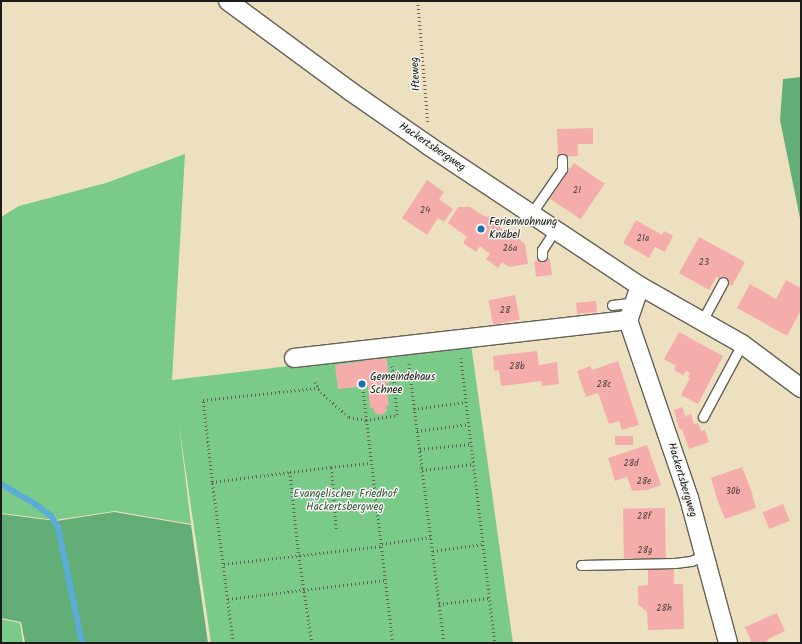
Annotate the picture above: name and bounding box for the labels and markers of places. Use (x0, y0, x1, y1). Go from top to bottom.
place label: Ferienwohnung Knäbel (489, 216, 557, 242)
marker: Ferienwohnung Knäbel (476, 224, 486, 234)
place label: Gemeindehaus Schnee (370, 371, 435, 397)
marker: Gemeindehaus Schnee (357, 379, 367, 389)

